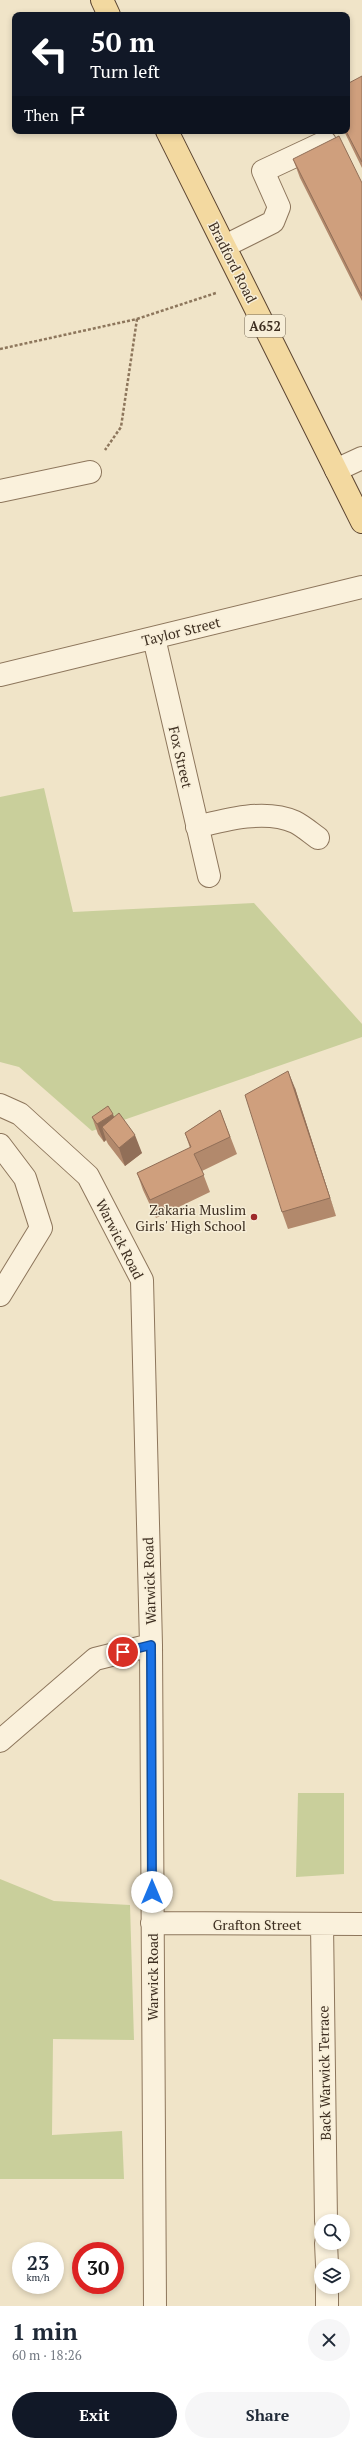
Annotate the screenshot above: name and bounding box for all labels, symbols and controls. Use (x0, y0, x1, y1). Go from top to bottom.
text: 50 m (90, 23, 155, 60)
icon: left (24, 28, 76, 80)
text: Turn left (90, 59, 160, 83)
icon: arrive (67, 104, 89, 126)
text: Then (24, 105, 59, 125)
street label: Bradford Road (204, 218, 262, 306)
road number: A652 (245, 315, 285, 337)
street label: Taylor Street (140, 612, 223, 650)
street label: Fox Street (165, 724, 198, 791)
street label: Warwick Road (92, 1196, 148, 1283)
place label: Zakaria Muslim Girls' High School (135, 1200, 246, 1235)
marker: Zakaria Muslim Girls' High School (249, 1212, 259, 1222)
street label: Warwick Road (138, 1537, 160, 1625)
pin (106, 1635, 140, 1669)
icon: arrive (112, 1641, 134, 1663)
position arrow (131, 1871, 173, 1913)
street label: Grafton Street (213, 1915, 302, 1934)
street label: Warwick Road (143, 1933, 162, 2021)
street label: Back Warwick Terrace (313, 2005, 335, 2141)
map controls (314, 2214, 350, 2294)
button: search (314, 2214, 350, 2250)
speed limit sign: 30 (72, 2242, 124, 2294)
text: 23 (27, 2249, 49, 2276)
button: layers (314, 2258, 350, 2294)
text: km/h (26, 2271, 50, 2284)
text: 1 min (12, 2315, 78, 2347)
button: close (308, 2319, 350, 2361)
text: 60 m · 18:26 (12, 2346, 82, 2364)
button: Exit (12, 2392, 177, 2438)
button: Share (185, 2392, 350, 2438)

